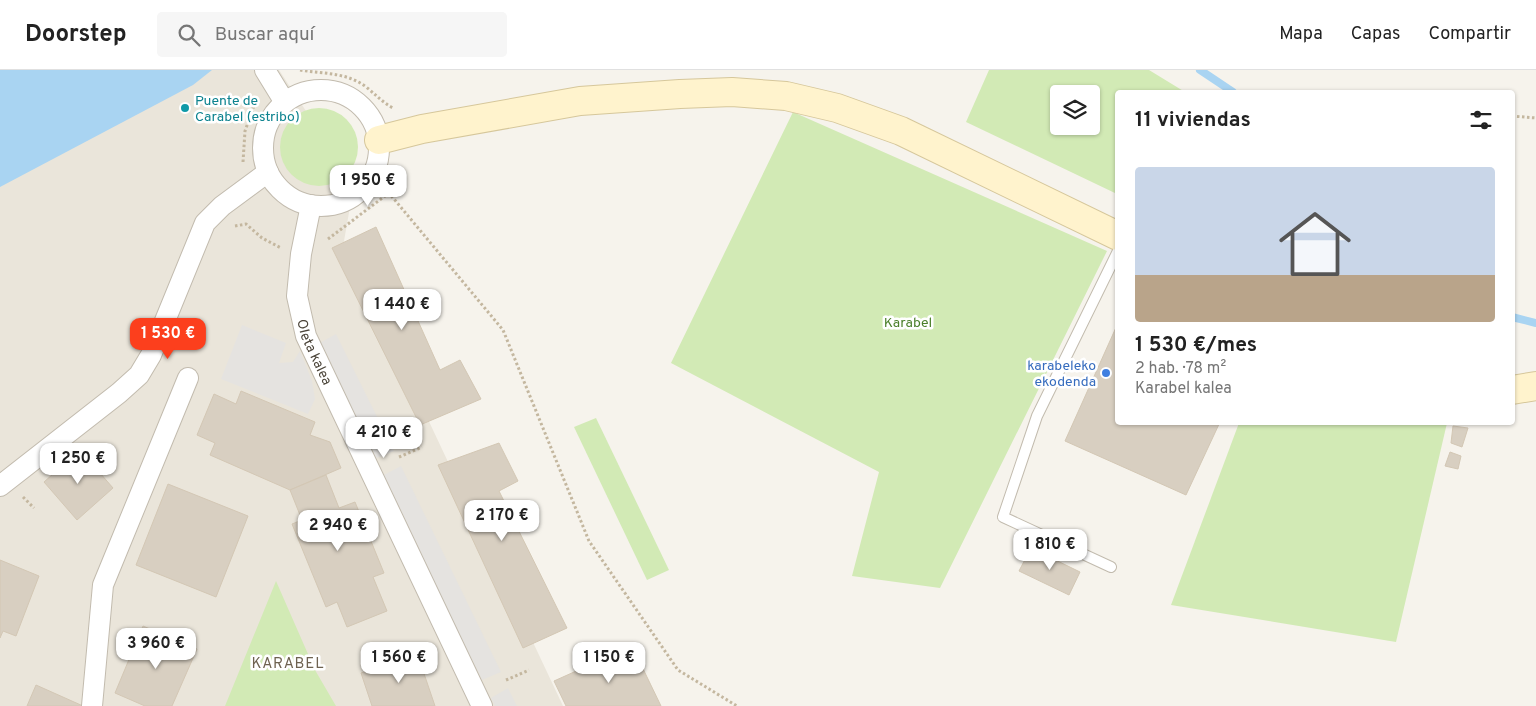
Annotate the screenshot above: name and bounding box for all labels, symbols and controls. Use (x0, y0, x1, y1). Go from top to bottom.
search box (157, 12, 507, 57)
text: Doorstep (25, 20, 127, 50)
icon: search (175, 21, 203, 49)
text: Buscar aquí (215, 23, 314, 47)
text: Mapa (1279, 23, 1323, 46)
text: Capas (1351, 23, 1400, 46)
text: Compartir (1428, 23, 1511, 46)
map controls (1050, 85, 1100, 135)
button: layers (1050, 85, 1100, 135)
place label: Puente de Carabel (estribo) (195, 93, 300, 126)
marker: Puente de Carabel (estribo) (179, 102, 191, 114)
icon: filters (1467, 106, 1495, 134)
text: 11 viviendas (1135, 107, 1251, 134)
pin: 1 950 € (322, 164, 414, 207)
text: 1 950 € (341, 171, 395, 191)
icon: home (1270, 199, 1360, 289)
pin: 1 440 € (356, 288, 448, 331)
text: 1 440 € (374, 295, 430, 315)
park label: Karabel (884, 315, 932, 332)
pin: 1 530 € (122, 318, 214, 360)
street label: Oleta kalea (292, 318, 335, 388)
text: 1 530 € (141, 324, 195, 344)
text: 1 530 €/mes (1135, 332, 1257, 359)
place label: karabeleko ekodenda (1027, 358, 1096, 391)
text: 2 hab. · 78 m² (1135, 359, 1226, 379)
marker: karabeleko ekodenda (1100, 367, 1112, 379)
text: Karabel kalea (1135, 379, 1232, 399)
pin: 4 210 € (338, 416, 430, 459)
text: 4 210 € (356, 423, 412, 443)
pin: 1 250 € (32, 442, 124, 485)
text: 1 250 € (51, 449, 105, 469)
pin: 2 170 € (456, 500, 548, 542)
text: 2 170 € (475, 506, 529, 526)
pin: 2 940 € (292, 510, 384, 552)
text: 2 940 € (309, 516, 367, 536)
pin: 1 810 € (1004, 528, 1096, 571)
text: 1 810 € (1024, 535, 1076, 555)
pin: 3 960 € (110, 628, 202, 670)
text: 3 960 € (127, 634, 185, 654)
pin: 1 560 € (353, 642, 445, 684)
pin: 1 150 € (563, 642, 655, 684)
text: 1 560 € (372, 648, 426, 668)
text: 1 150 € (583, 648, 635, 668)
district label: KARABEL (251, 655, 325, 674)

